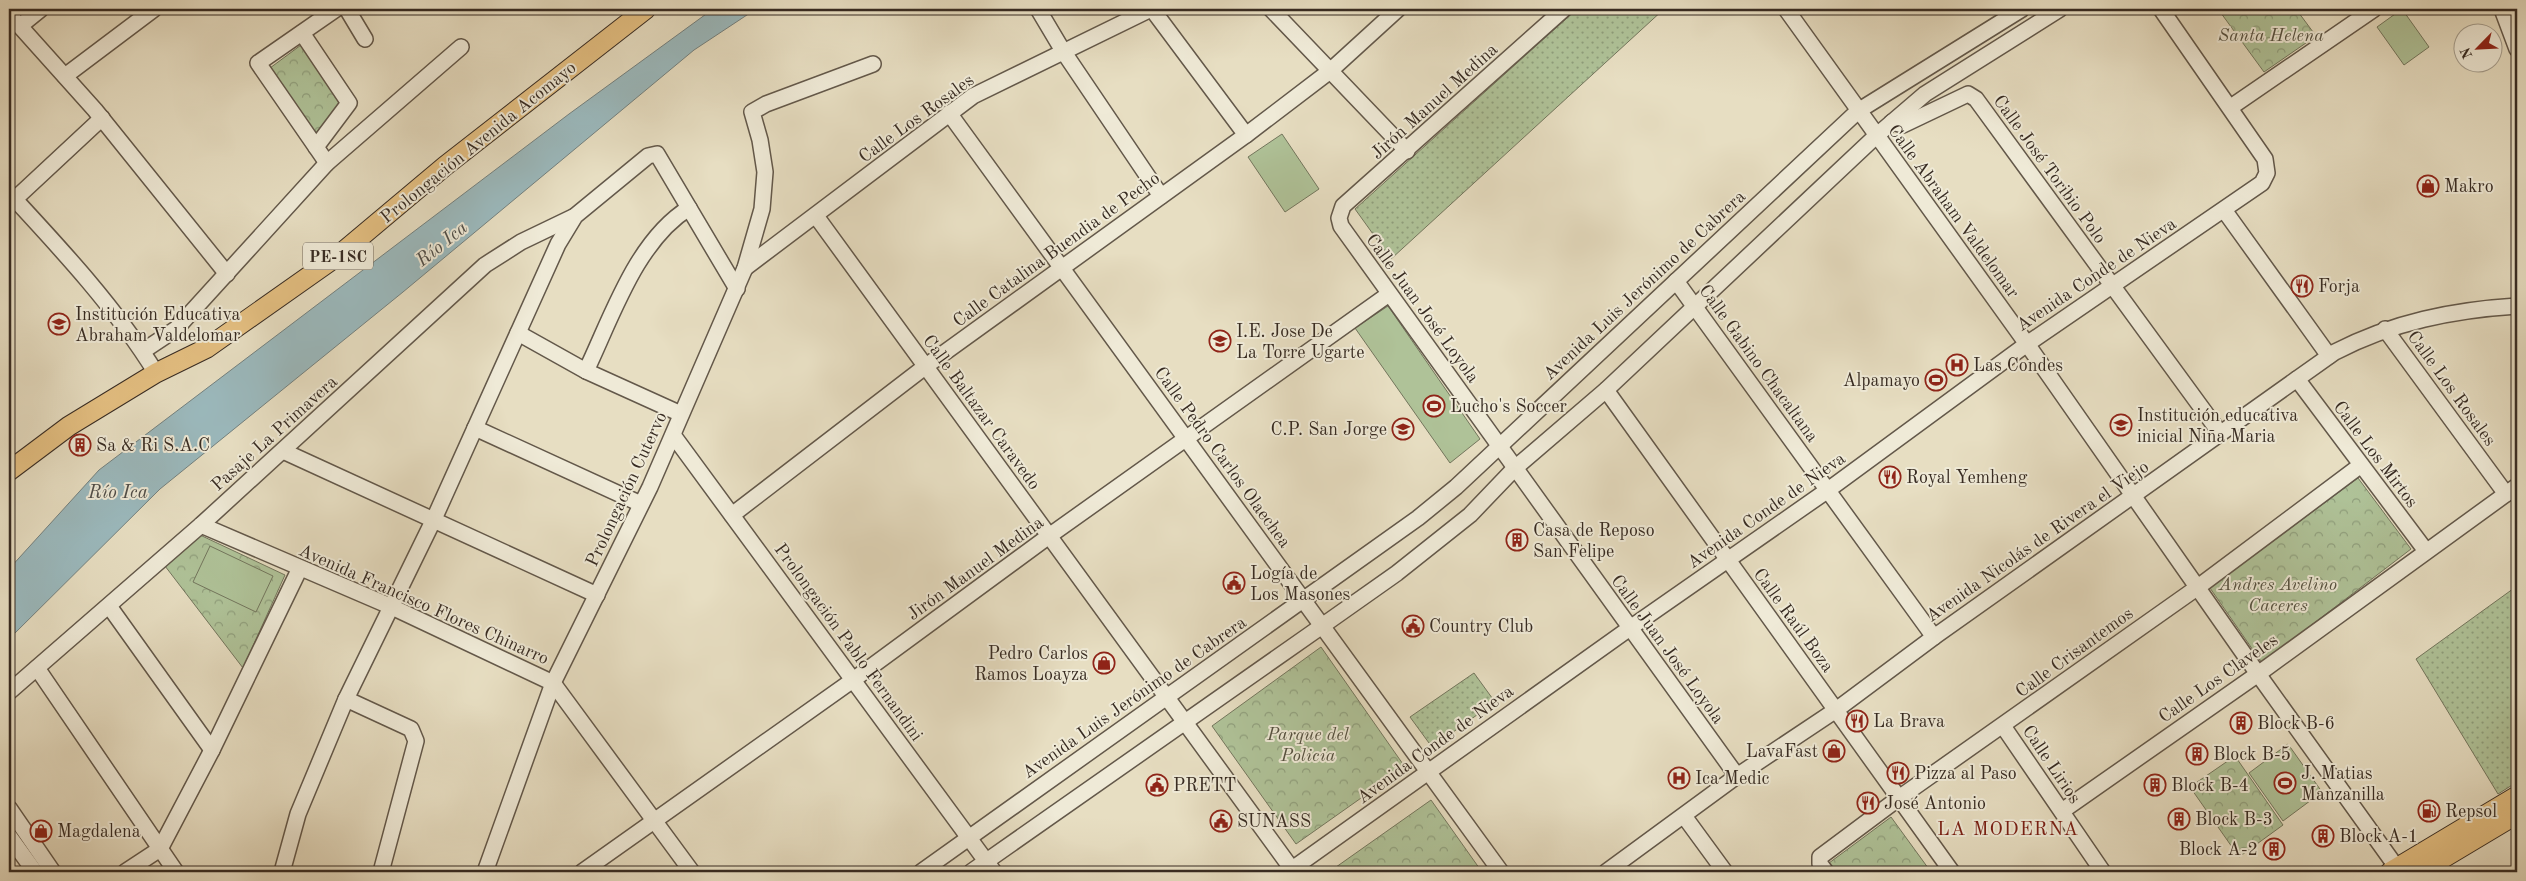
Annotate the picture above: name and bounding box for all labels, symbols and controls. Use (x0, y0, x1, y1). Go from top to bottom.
north arrow (2454, 22, 2504, 72)
park label: Santa Helena (2218, 27, 2324, 45)
street label: Jirón Manuel Medina (1368, 40, 1501, 163)
text: N (2458, 45, 2476, 61)
street label: Prolongación Avenida Acomayo (378, 58, 580, 227)
street label: Calle Los Rosales (856, 71, 978, 166)
street label: Calle José Toribio Polo (1989, 92, 2109, 247)
street label: Calle Abraham Valdelomar (1884, 122, 2022, 302)
street label: Calle Catalina Buendia de Pecho (950, 169, 1163, 331)
shop icon: Makro (2416, 174, 2440, 198)
place label: Makro (2444, 178, 2494, 196)
street label: Avenida Luis Jerónimo de Cabrera (1540, 187, 1749, 384)
street label: Avenida Conde de Nieva (2013, 215, 2180, 335)
water label: Río Ica (413, 219, 472, 272)
street label: Calle Juan José Loyola (1362, 231, 1482, 386)
road number: PE-1SC (303, 242, 373, 270)
restaurant icon: Forja (2290, 274, 2314, 298)
place label: Forja (2318, 278, 2360, 296)
street label: Calle Gabino Chacaltana (1695, 282, 1821, 446)
place label: Institución Educativa Abraham Valdelomar (75, 306, 241, 345)
school or university icon: Institución Educativa Abraham Valdelomar (47, 312, 71, 336)
place label: I.E. Jose De La Torre Ugarte (1236, 323, 1364, 362)
street label: Calle Los Rosales (2404, 328, 2499, 450)
school or university icon: I.E. Jose De La Torre Ugarte (1208, 329, 1232, 353)
street label: Calle Baltazar Caravedo (919, 332, 1043, 493)
hospital icon: Las Condes (1945, 353, 1969, 377)
place label: Las Condes (1973, 357, 2063, 375)
street label: Calle Pedro Carlos Olaechea (1151, 364, 1294, 551)
sports icon: Alpamayo (1924, 368, 1948, 392)
place label: Alpamayo (1843, 372, 1920, 390)
street label: Pasaje La Primavera (208, 373, 341, 495)
sports icon: Lucho's Soccer (1422, 394, 1446, 418)
place label: Lucho's Soccer (1450, 398, 1567, 416)
street label: Calle Los Mirtos (2329, 398, 2421, 511)
place label: Institución educativa inicial Niña Maria (2137, 407, 2298, 446)
street label: Prolongación Cutervo (583, 409, 671, 569)
school or university icon: Institución educativa inicial Niña Maria (2109, 413, 2133, 437)
school or university icon: C.P. San Jorge (1391, 417, 1415, 441)
place label: C.P. San Jorge (1270, 421, 1387, 439)
building icon: Sa & Ri S.A.C (68, 433, 92, 457)
place label: Sa & Ri S.A.C (96, 437, 210, 455)
street label: Avenida Conde de Nieva (1684, 449, 1849, 572)
street label: Avenida Nicolás de Rivera el Viejo (1923, 458, 2152, 626)
restaurant icon: Royal Yemheng (1878, 465, 1902, 489)
place label: Royal Yemheng (1906, 469, 2028, 487)
water label: Río Ica (87, 484, 148, 503)
street label: Jirón Manuel Medina (904, 513, 1047, 624)
place label: Casa de Reposo San Felipe (1533, 522, 1655, 561)
building icon: Casa de Reposo San Felipe (1505, 528, 1529, 552)
street label: Avenida Francisco Flores Chinarro (296, 541, 551, 668)
street label: Prolongación Pablo Fernandini (771, 541, 926, 745)
place label: Logía de Los Masones (1250, 565, 1351, 604)
street label: Calle Raúl Boza (1750, 565, 1837, 676)
public building icon: Logía de Los Masones (1222, 571, 1246, 595)
street label: Calle Juan José Loyola (1607, 572, 1727, 727)
park label: Andres Avelino Caceres (2218, 576, 2337, 615)
street label: Calle Crisantemos (2013, 604, 2137, 701)
street label: Avenida Luis Jerónimo de Cabrera (1019, 613, 1250, 782)
public building icon: Country Club (1401, 614, 1425, 638)
place label: Country Club (1429, 618, 1533, 636)
street label: Calle Los Claveles (2156, 631, 2282, 727)
place label: Pedro Carlos Ramos Loayza (974, 645, 1088, 684)
shop icon: Pedro Carlos Ramos Loayza (1092, 651, 1116, 675)
street label: Avenida Conde de Nieva (1354, 682, 1517, 807)
restaurant icon: La Brava (1845, 709, 1869, 733)
building icon: Block B-6 (2229, 711, 2253, 735)
place label: La Brava (1873, 713, 1945, 731)
place label: Block B-6 (2257, 715, 2335, 733)
street label: Calle Lirios (2019, 722, 2084, 807)
park label: Parque del Policia (1266, 726, 1350, 765)
shop icon: LavaFast (1822, 739, 1846, 763)
building icon: Block B-5 (2185, 742, 2209, 766)
place label: LavaFast (1746, 743, 1818, 761)
place label: Block B-5 (2213, 746, 2291, 764)
restaurant icon: Pizza al Paso (1886, 761, 1910, 785)
place label: Pizza al Paso (1914, 765, 2017, 783)
place label: J. Matias Manzanilla (2301, 765, 2385, 804)
hospital icon: Ica Medic (1667, 766, 1691, 790)
place label: Ica Medic (1695, 770, 1769, 788)
sports icon: J. Matias Manzanilla (2273, 771, 2297, 795)
public building icon: PRETT (1145, 773, 1169, 797)
building icon: Block B-4 (2143, 773, 2167, 797)
place label: PRETT (1173, 777, 1236, 795)
place label: Block B-4 (2171, 777, 2249, 795)
restaurant icon: José Antonio (1856, 791, 1880, 815)
place label: José Antonio (1884, 795, 1986, 813)
fuel station icon: Repsol (2417, 799, 2441, 823)
place label: Repsol (2445, 803, 2497, 821)
building icon: Block B-3 (2167, 807, 2191, 831)
public building icon: SUNASS (1209, 809, 1233, 833)
place label: Block B-3 (2195, 811, 2273, 829)
place label: SUNASS (1237, 813, 1311, 831)
shop icon: Magdalena (29, 819, 53, 843)
district label: LA MODERNA (1937, 821, 2079, 840)
place label: Magdalena (57, 823, 141, 841)
building icon: Block A-1 (2311, 824, 2335, 848)
place label: Block A-1 (2339, 828, 2418, 846)
building icon: Block A-2 (2262, 837, 2286, 861)
place label: Block A-2 (2179, 841, 2258, 859)

